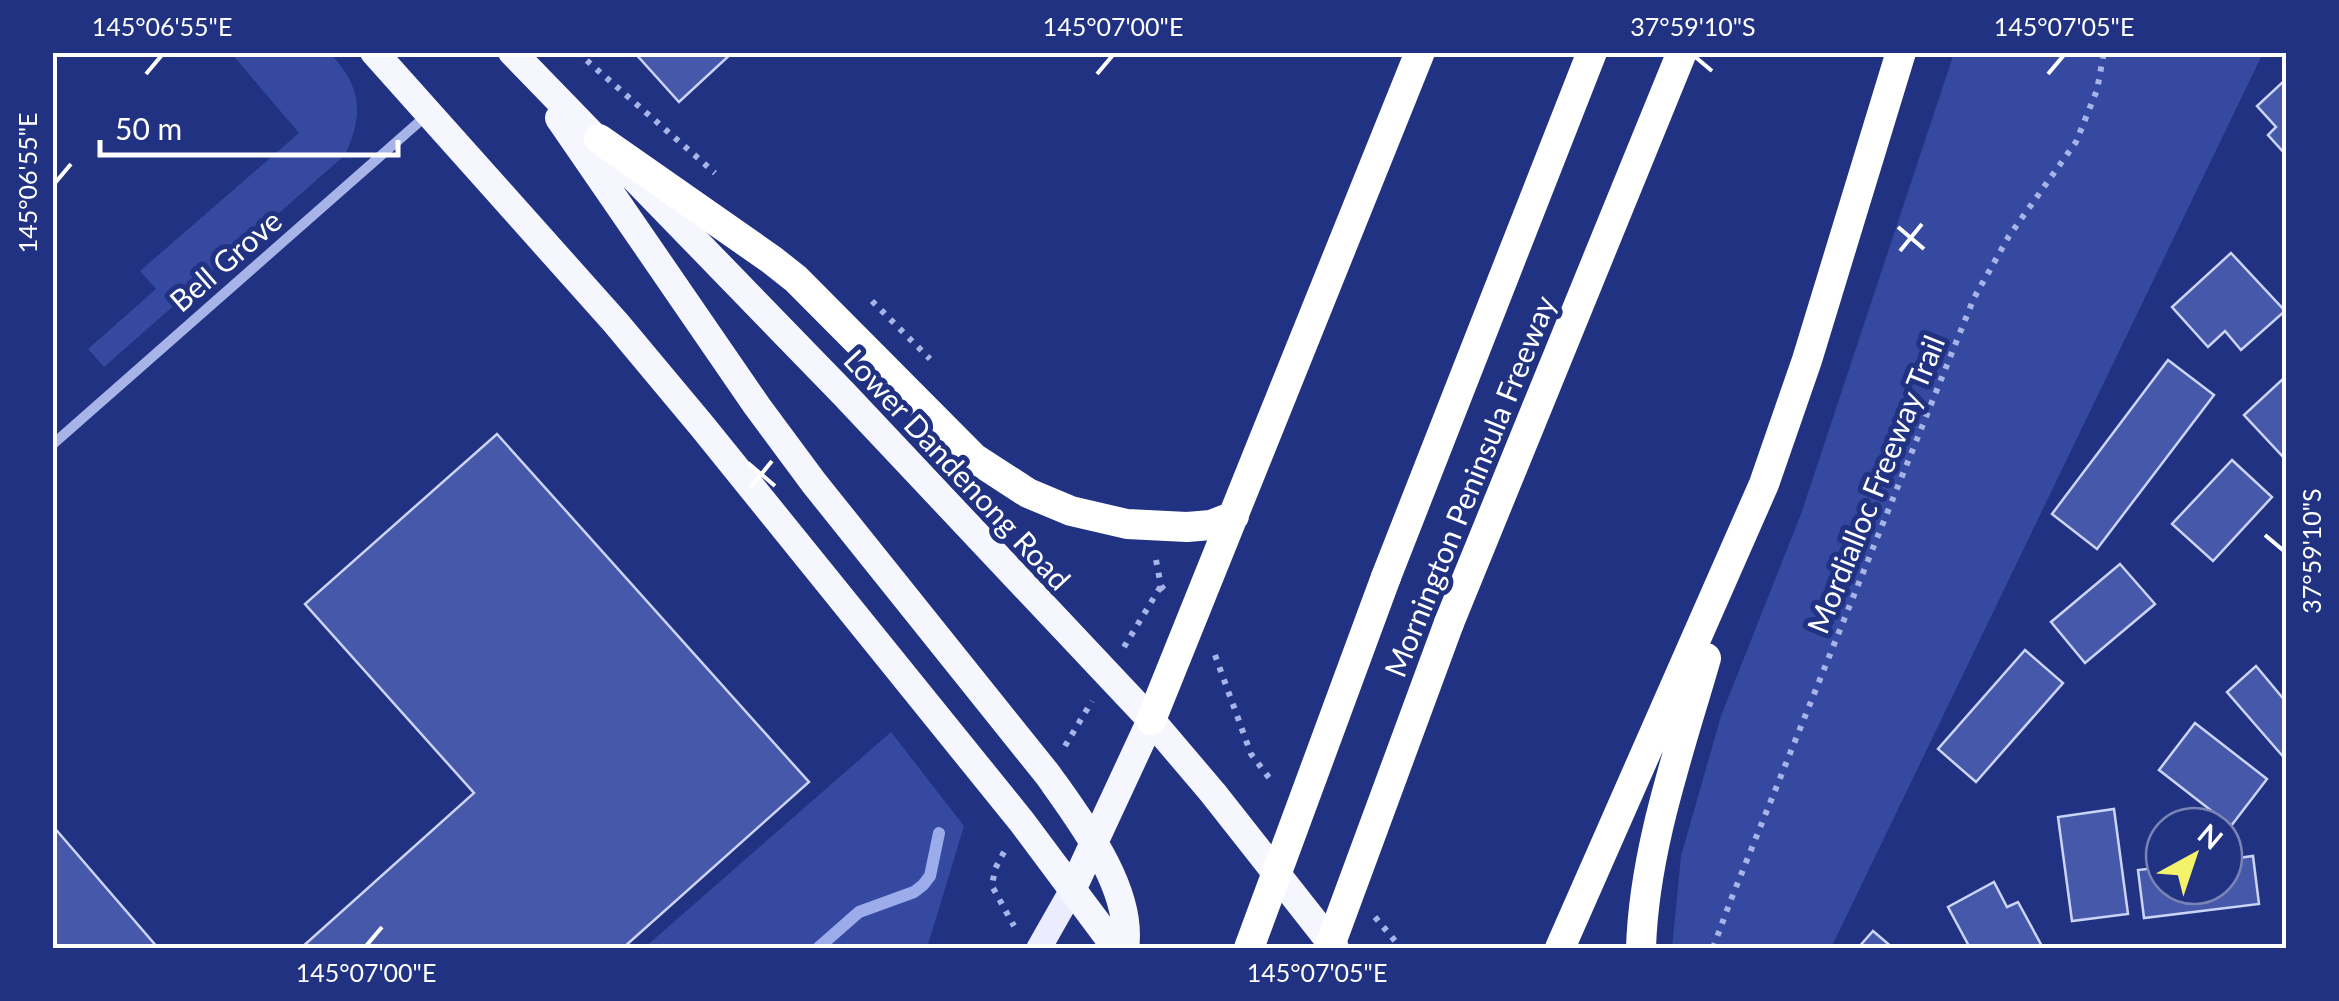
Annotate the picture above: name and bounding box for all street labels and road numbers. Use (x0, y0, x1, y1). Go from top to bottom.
street label: Bell Grove (162, 202, 288, 318)
street label: Mornington Peninsula Freeway (1376, 290, 1562, 682)
street label: Mordialloc Freeway Trail (1799, 330, 1951, 638)
street label: Lower Dandenong Road (837, 341, 1079, 597)

